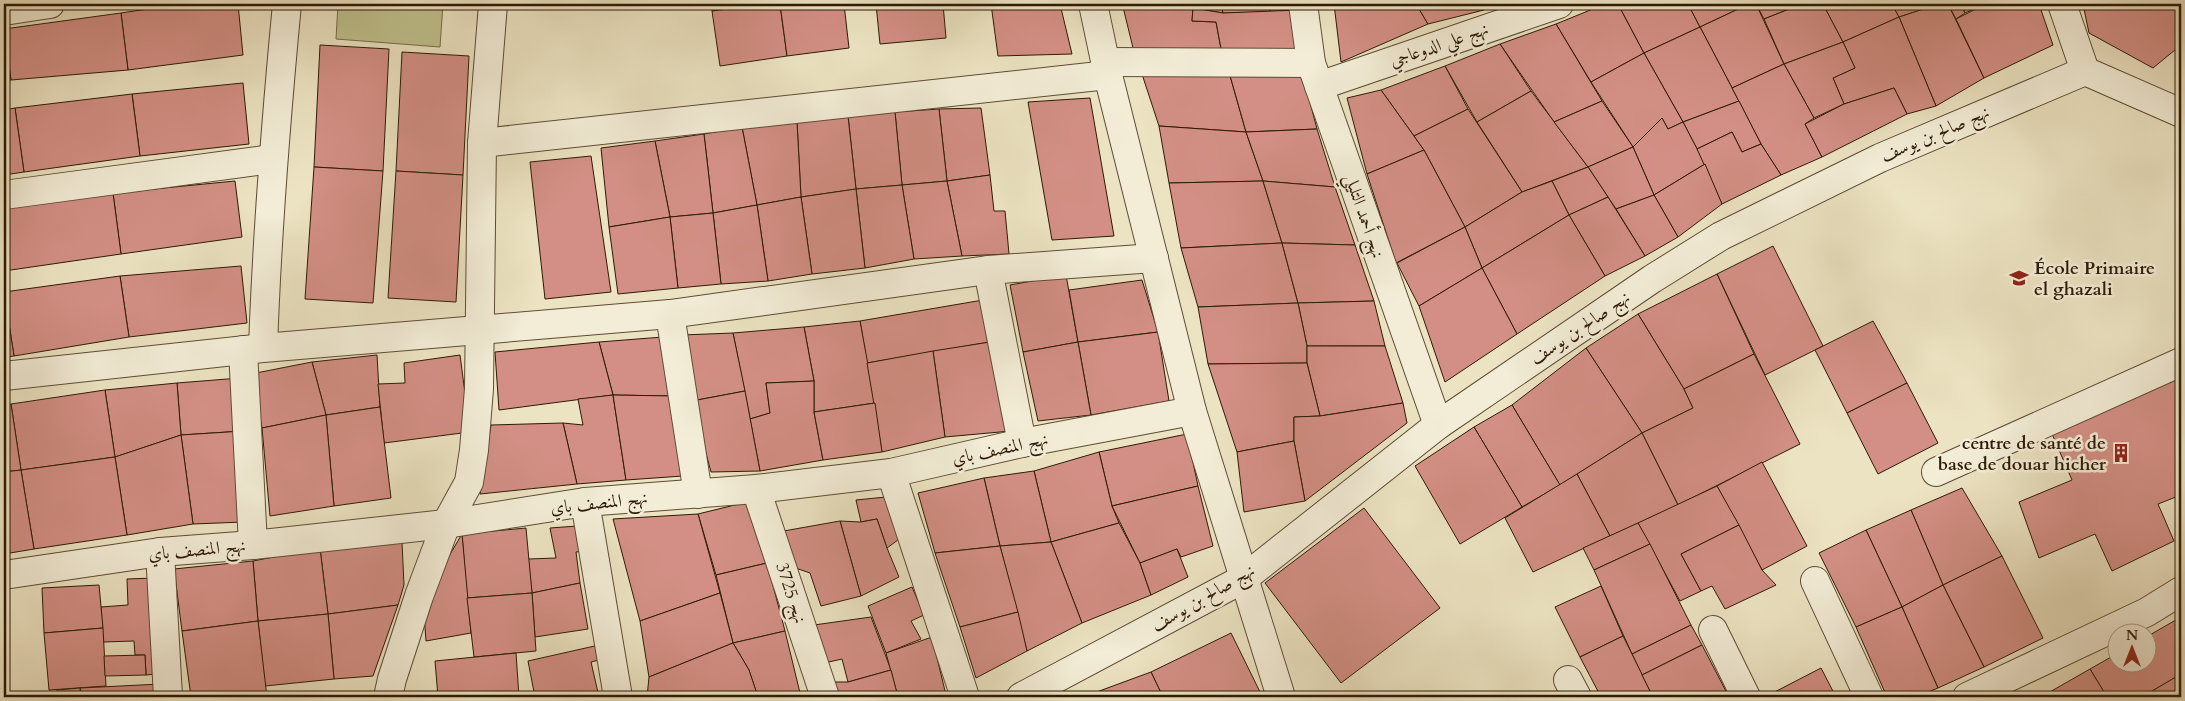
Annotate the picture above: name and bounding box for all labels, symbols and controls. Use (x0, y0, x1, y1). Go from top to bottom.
street label: نهج علي الدوعاجي (1386, 16, 1493, 77)
street label: نهج صالح بن يوسف (1877, 100, 1995, 171)
street label: نهج أحمد التليلي (1334, 170, 1391, 263)
place label: École Primaire el ghazali (2034, 256, 2155, 302)
school or university icon: École Primaire el ghazali (2008, 267, 2030, 289)
street label: نهج صالح بن يوسف (1525, 285, 1637, 373)
street label: نهج المنصف باي (950, 427, 1051, 474)
place label: centre de santé de base de douar hicher (1938, 431, 2107, 477)
building icon: centre de santé de base de douar hicher (2110, 442, 2132, 464)
street label: نهج المنصف باي (549, 485, 649, 524)
street label: نهج المنصف باي (147, 533, 247, 570)
street label: نهج صالح بن يوسف (1146, 558, 1261, 640)
street label: نهج 3725 (767, 559, 813, 628)
north arrow (2108, 624, 2158, 674)
text: N (2126, 626, 2138, 645)

